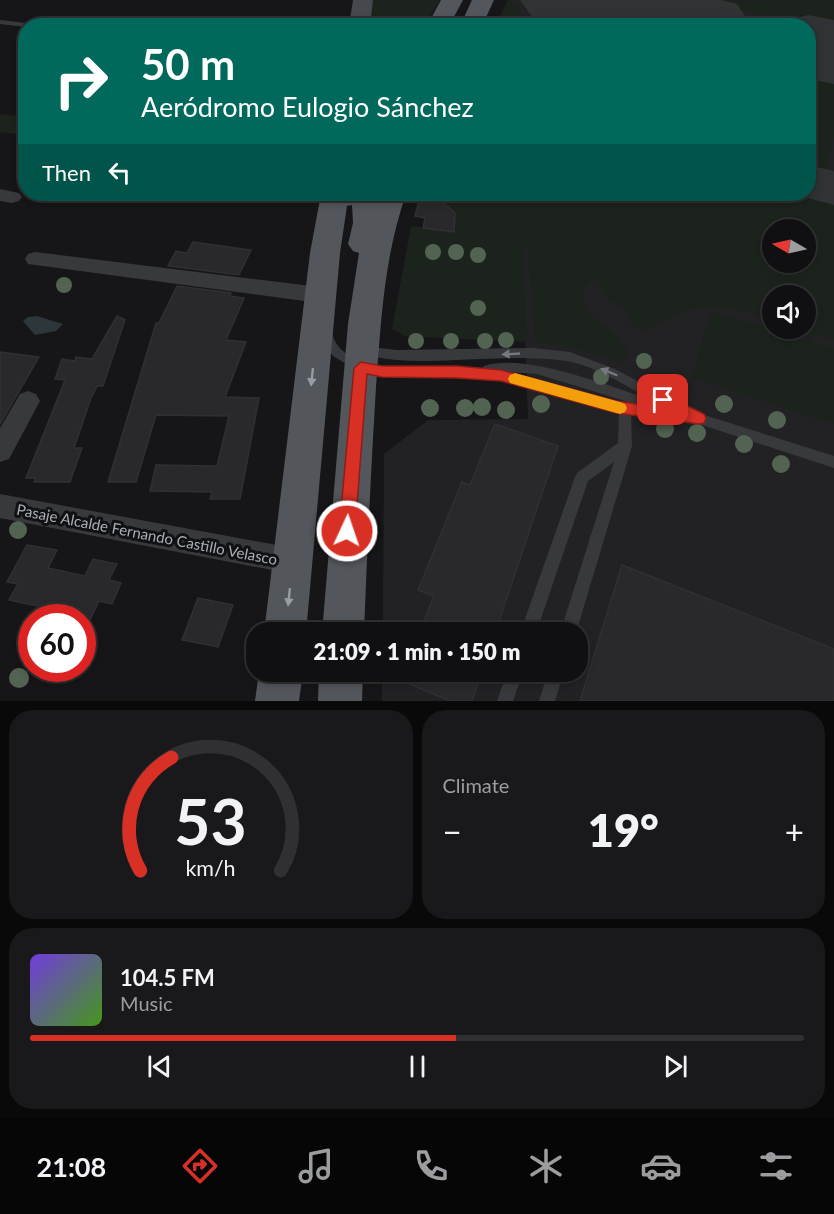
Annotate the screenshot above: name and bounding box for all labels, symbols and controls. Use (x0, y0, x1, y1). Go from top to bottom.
text: 50 m (141, 39, 235, 89)
icon: right (42, 42, 120, 120)
text: Aeródromo Eulogio Sánchez (141, 90, 474, 123)
icon: left (103, 156, 136, 189)
text: Then (42, 159, 91, 186)
north arrow (762, 219, 816, 273)
map controls (762, 219, 816, 339)
button: sound (762, 285, 816, 339)
one-way arrow (502, 349, 521, 358)
one-way arrow (307, 367, 317, 386)
one-way arrow (600, 367, 618, 377)
pin (637, 374, 688, 425)
icon: arrive (646, 383, 679, 416)
position arrow (315, 499, 379, 563)
street label: Pasaje Alcalde Fernando Castillo Velasco (15, 500, 279, 568)
one-way arrow (284, 588, 294, 607)
speed limit sign: 60 (18, 604, 96, 682)
text: 21:09 · 1 min · 150 m (314, 638, 520, 665)
text: Climate (443, 773, 509, 797)
text: 53 (175, 783, 247, 858)
text: 19° (588, 803, 659, 857)
text: − (443, 811, 462, 851)
text: + (785, 811, 804, 851)
text: km/h (186, 856, 236, 882)
text: 104.5 FM (120, 964, 215, 991)
text: Music (120, 991, 173, 1015)
icon: previous (143, 1050, 176, 1083)
icon: pause (401, 1050, 434, 1083)
icon: next (659, 1050, 692, 1083)
icon: directions (179, 1145, 221, 1187)
icon: music (295, 1145, 337, 1187)
icon: phone (410, 1145, 452, 1187)
icon: climate (525, 1145, 567, 1187)
icon: car (640, 1145, 682, 1187)
icon: filters (755, 1145, 797, 1187)
text: 21:08 (37, 1150, 106, 1183)

